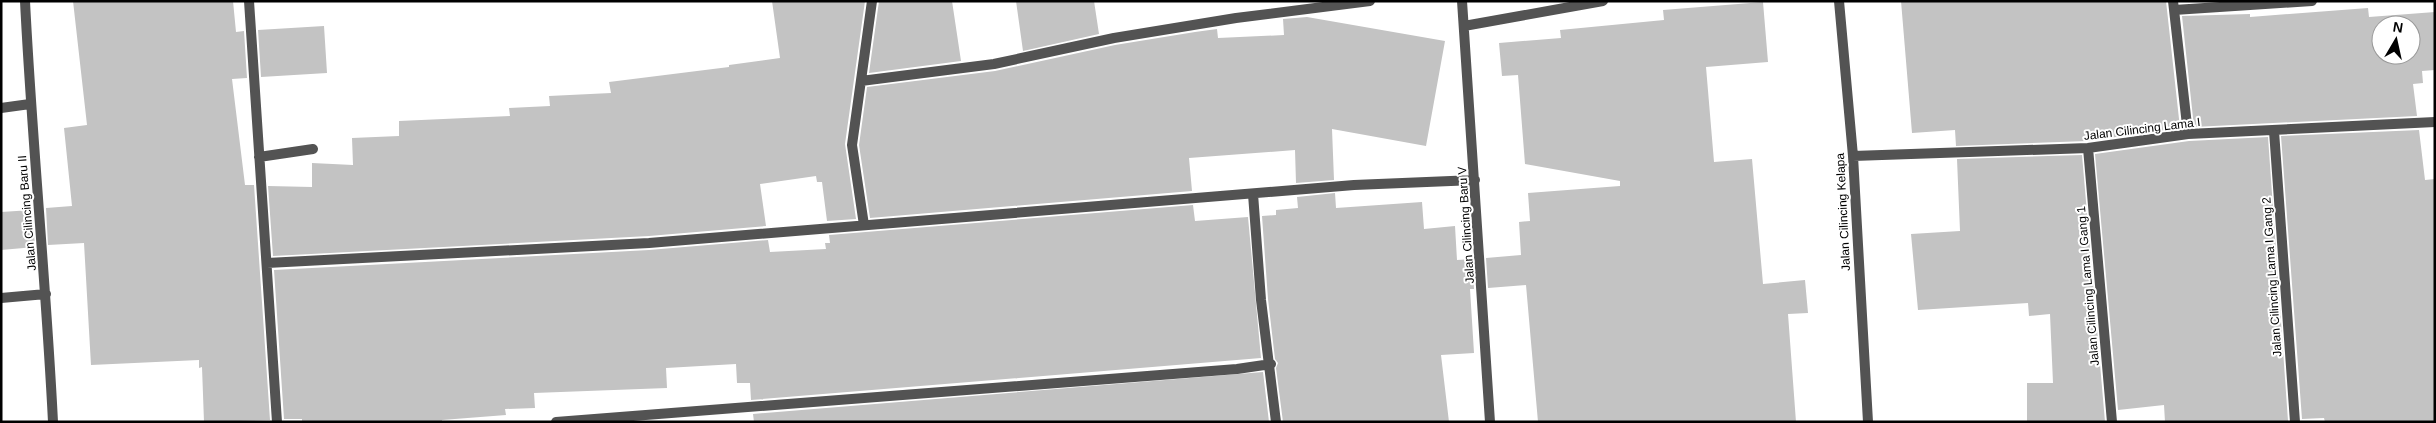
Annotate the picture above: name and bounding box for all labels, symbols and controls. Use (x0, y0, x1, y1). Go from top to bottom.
north arrow (2371, 15, 2421, 65)
text: N (2392, 18, 2404, 36)
street label: Jalan Cilincing Lama I (2083, 115, 2201, 143)
street label: Jalan Cilincing Kelapa (1833, 152, 1853, 271)
street label: Jalan Cilincing Baru II (15, 155, 39, 271)
street label: Jalan Cilincing Baru V (1455, 166, 1477, 284)
street label: Jalan Cilincing Lama I Gang 2 (2259, 196, 2285, 357)
street label: Jalan Cilincing Lama I Gang 1 (2074, 205, 2102, 366)

